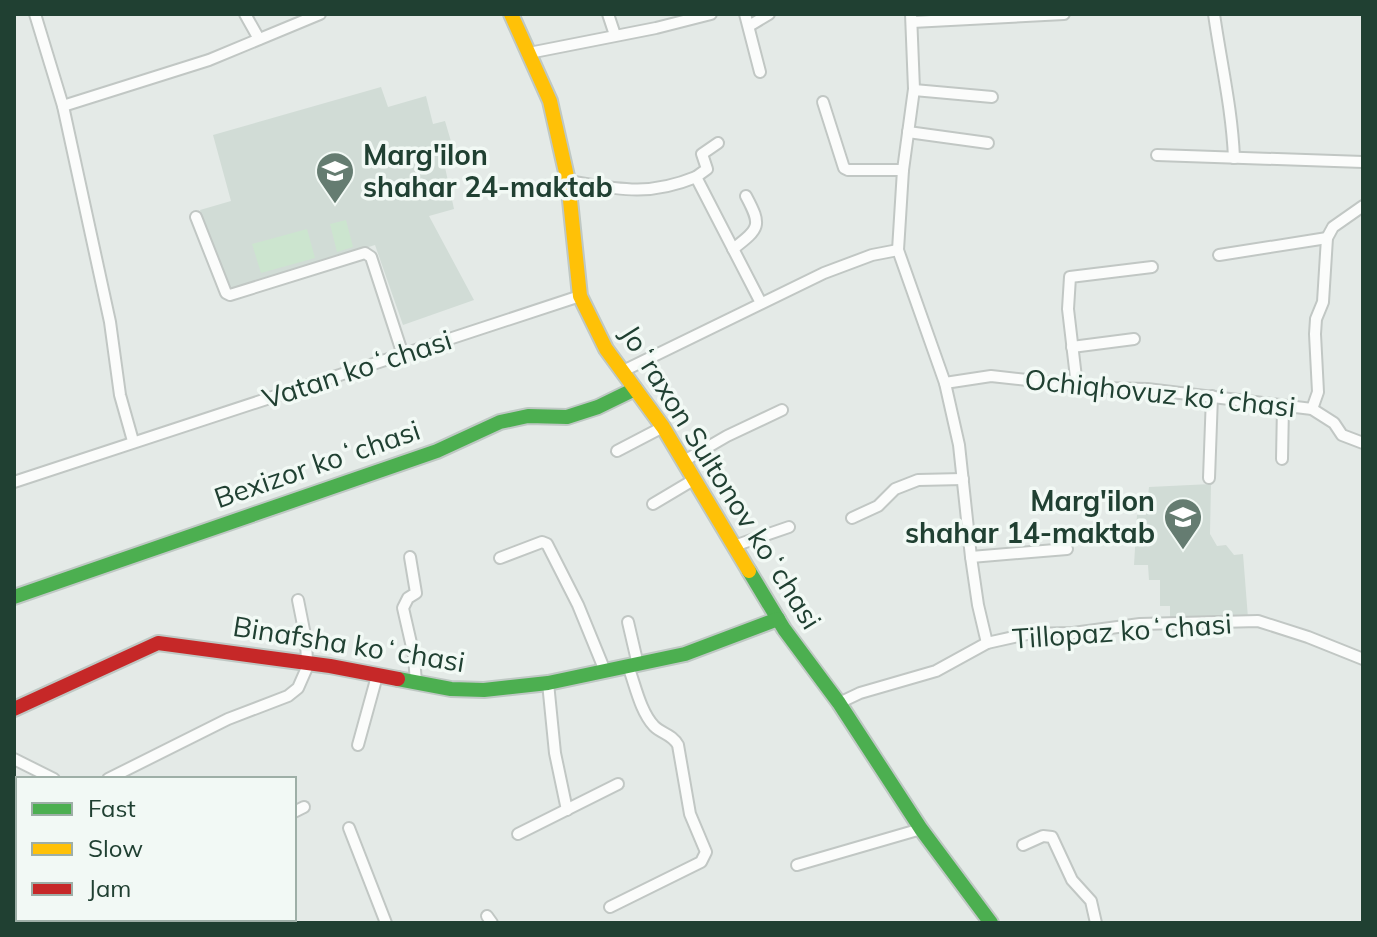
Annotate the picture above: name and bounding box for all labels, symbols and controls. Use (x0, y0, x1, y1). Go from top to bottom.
place label: Marg'ilon shahar 24-maktab (363, 137, 613, 204)
school or university icon: Marg'ilon shahar 24-maktab (314, 150, 356, 205)
street label: Joʻraxon Sultonov koʻchasi (613, 318, 830, 635)
street label: Vatan koʻchasi (258, 321, 456, 416)
street label: Ochiqhovuz koʻchasi (1023, 361, 1297, 424)
street label: Bexizor koʻchasi (209, 412, 424, 515)
place label: Marg'ilon shahar 14-maktab (905, 483, 1155, 550)
school or university icon: Marg'ilon shahar 14-maktab (1162, 496, 1204, 551)
street label: Tillopaz koʻchasi (1011, 605, 1233, 656)
street label: Binafsha koʻchasi (231, 608, 468, 679)
legend (16, 777, 296, 921)
text: Fast (88, 793, 136, 823)
text: Slow (88, 833, 143, 863)
text: Jam (88, 873, 131, 903)

